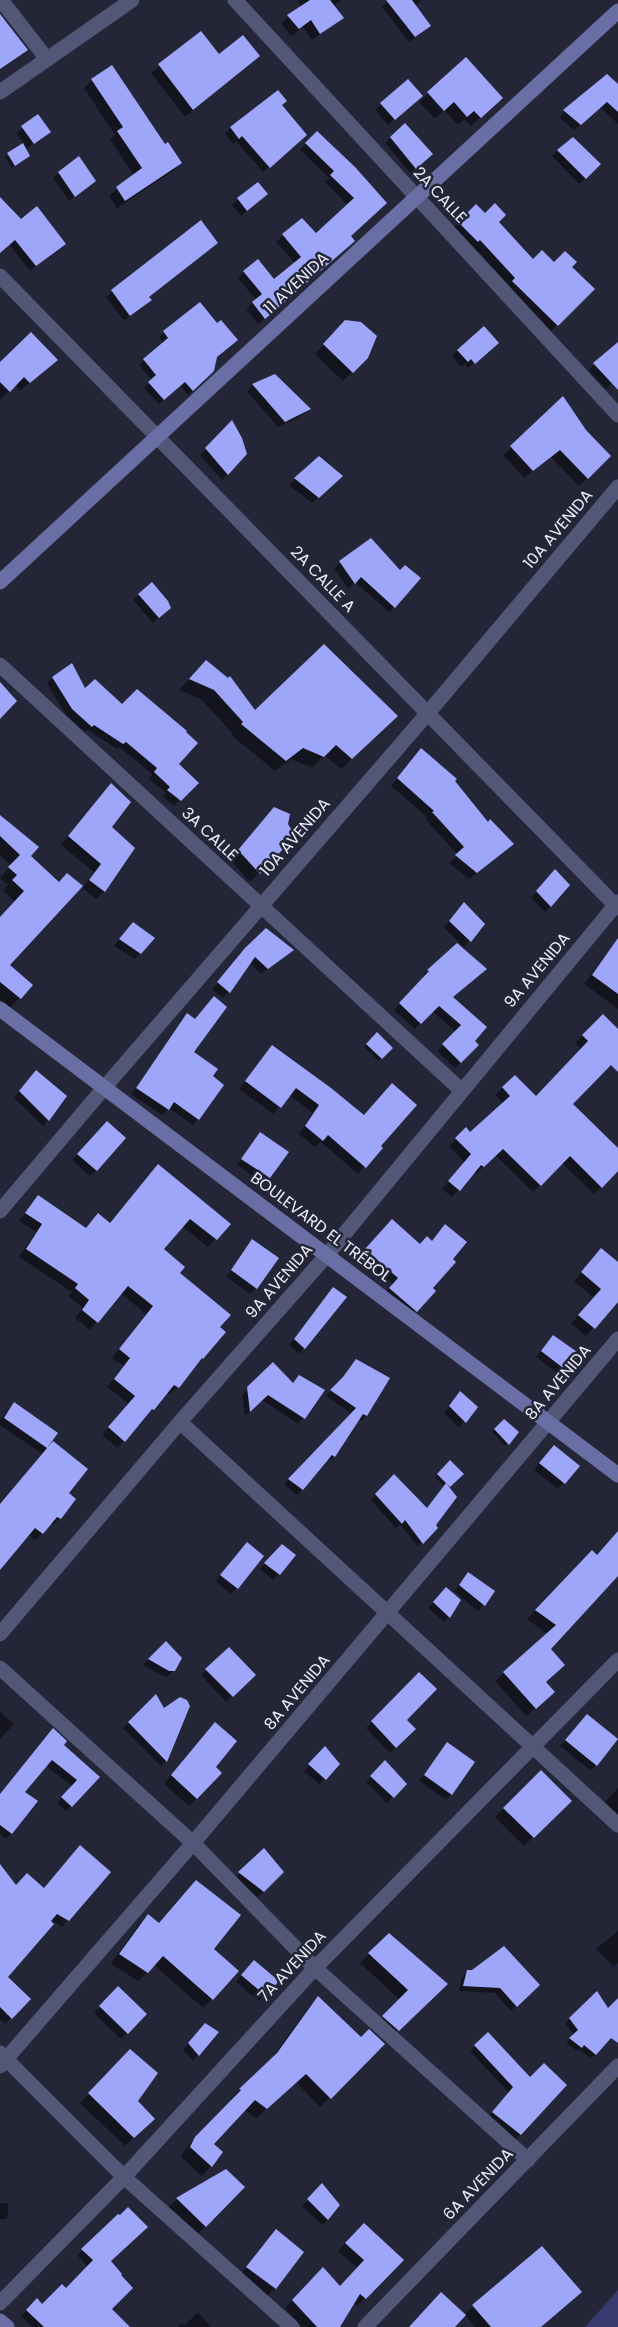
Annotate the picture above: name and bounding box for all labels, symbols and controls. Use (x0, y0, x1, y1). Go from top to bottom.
street label: 2A CALLE (408, 164, 470, 228)
street label: 11 AVENIDA (261, 249, 333, 319)
street label: 10A AVENIDA (520, 487, 598, 573)
street label: 2A CALLE A (286, 543, 358, 617)
street label: 10A AVENIDA (257, 795, 335, 881)
street label: 3A CALLE (177, 804, 241, 866)
street label: 9A AVENIDA (501, 930, 575, 1012)
street label: BOULEVARD EL TRÉBOL (246, 1169, 394, 1287)
street label: 9A AVENIDA (243, 1241, 317, 1323)
street label: 8A AVENIDA (522, 1341, 596, 1425)
street label: 8A AVENIDA (261, 1651, 335, 1735)
street label: 7A AVENIDA (255, 1927, 331, 2007)
street label: 6A AVENIDA (440, 2145, 518, 2225)

